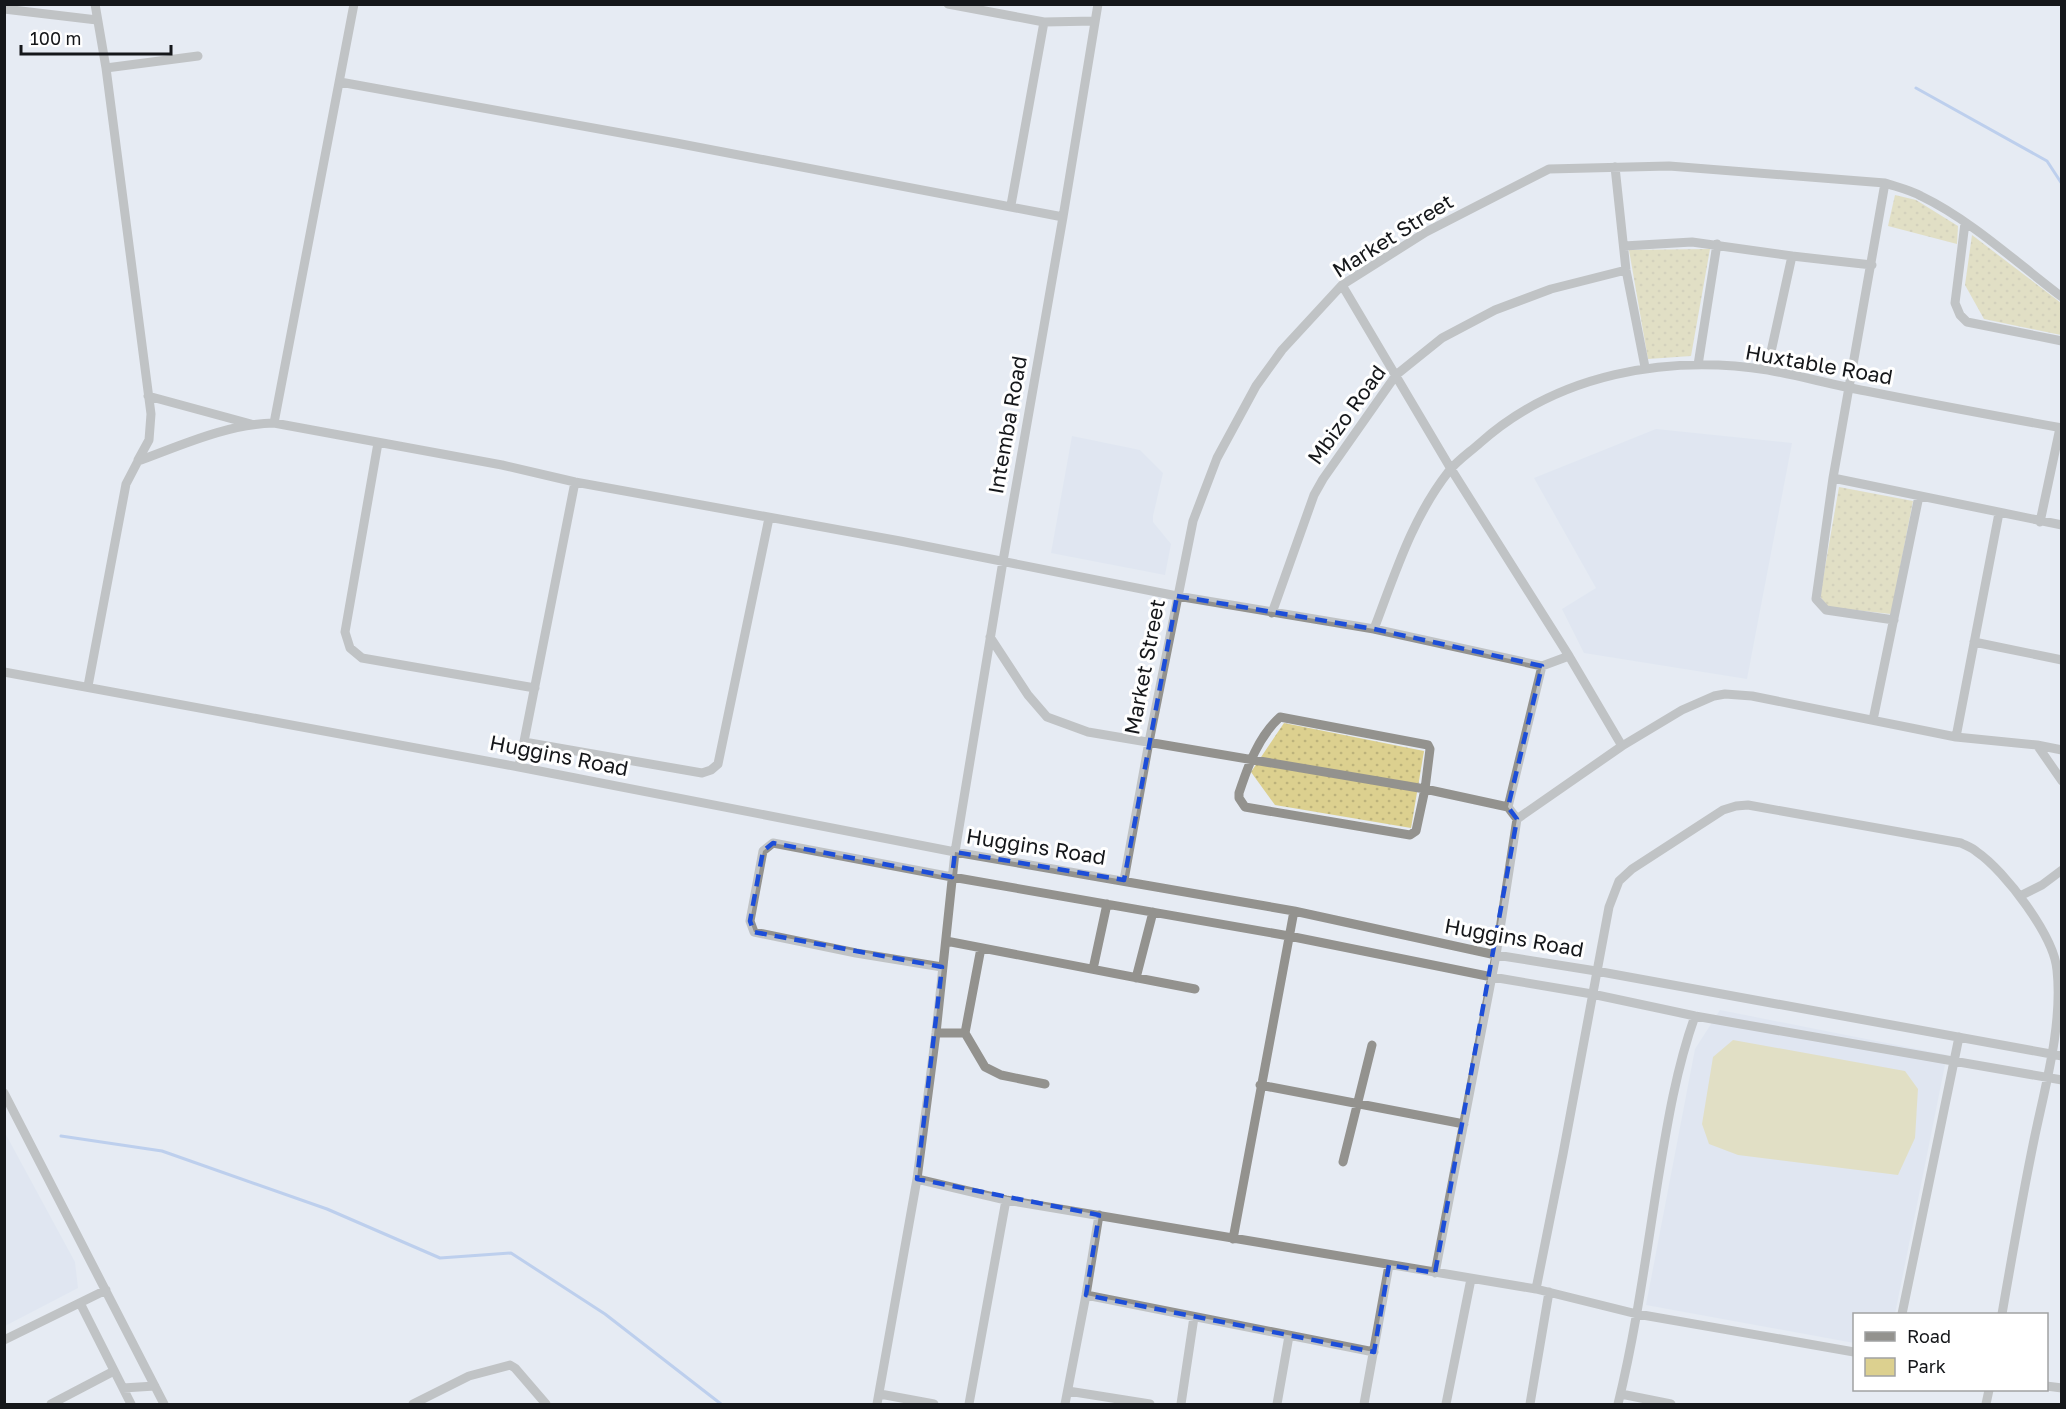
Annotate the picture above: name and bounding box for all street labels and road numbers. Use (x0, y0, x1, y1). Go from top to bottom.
street label: Market Street (1327, 188, 1458, 283)
street label: Huxtable Road (1743, 338, 1895, 390)
street label: Intemba Road (982, 354, 1032, 496)
street label: Mbizo Road (1301, 360, 1391, 469)
street label: Market Street (1118, 597, 1170, 737)
street label: Huggins Road (488, 729, 631, 781)
street label: Huggins Road (965, 822, 1108, 870)
street label: Huggins Road (1443, 912, 1586, 962)

